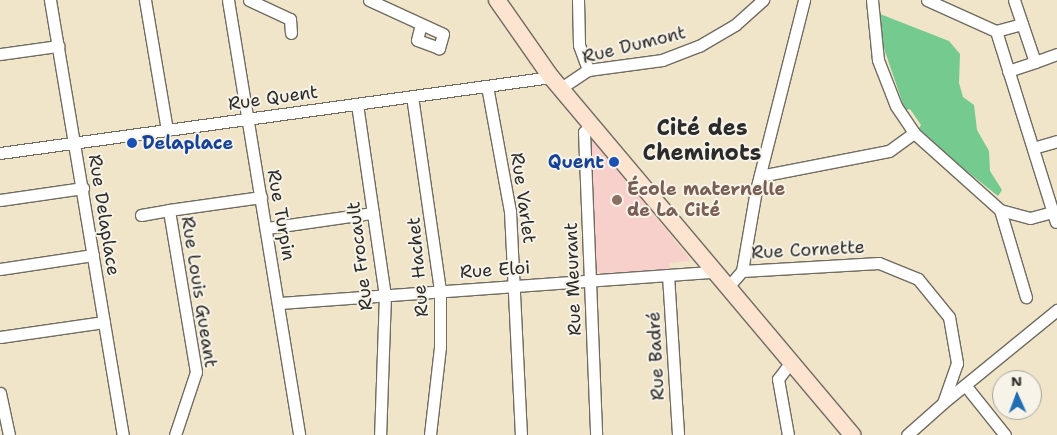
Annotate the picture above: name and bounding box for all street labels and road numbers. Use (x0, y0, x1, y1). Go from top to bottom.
street label: Rue Dumont (580, 22, 688, 68)
street label: Rue Quent (227, 81, 319, 115)
street label: Rue Varlet (506, 151, 540, 245)
street label: Rue Delaplace (84, 153, 124, 277)
street label: Rue Turpin (262, 168, 300, 262)
street label: Rue Frocault (343, 200, 377, 312)
street label: Rue Louis Gueant (176, 215, 222, 369)
street label: Rue Hachet (403, 216, 433, 318)
street label: Rue Meurant (560, 222, 586, 336)
street label: Rue Cornette (751, 236, 865, 264)
street label: Rue Eloi (459, 257, 531, 283)
street label: Rue Badré (643, 311, 669, 401)

